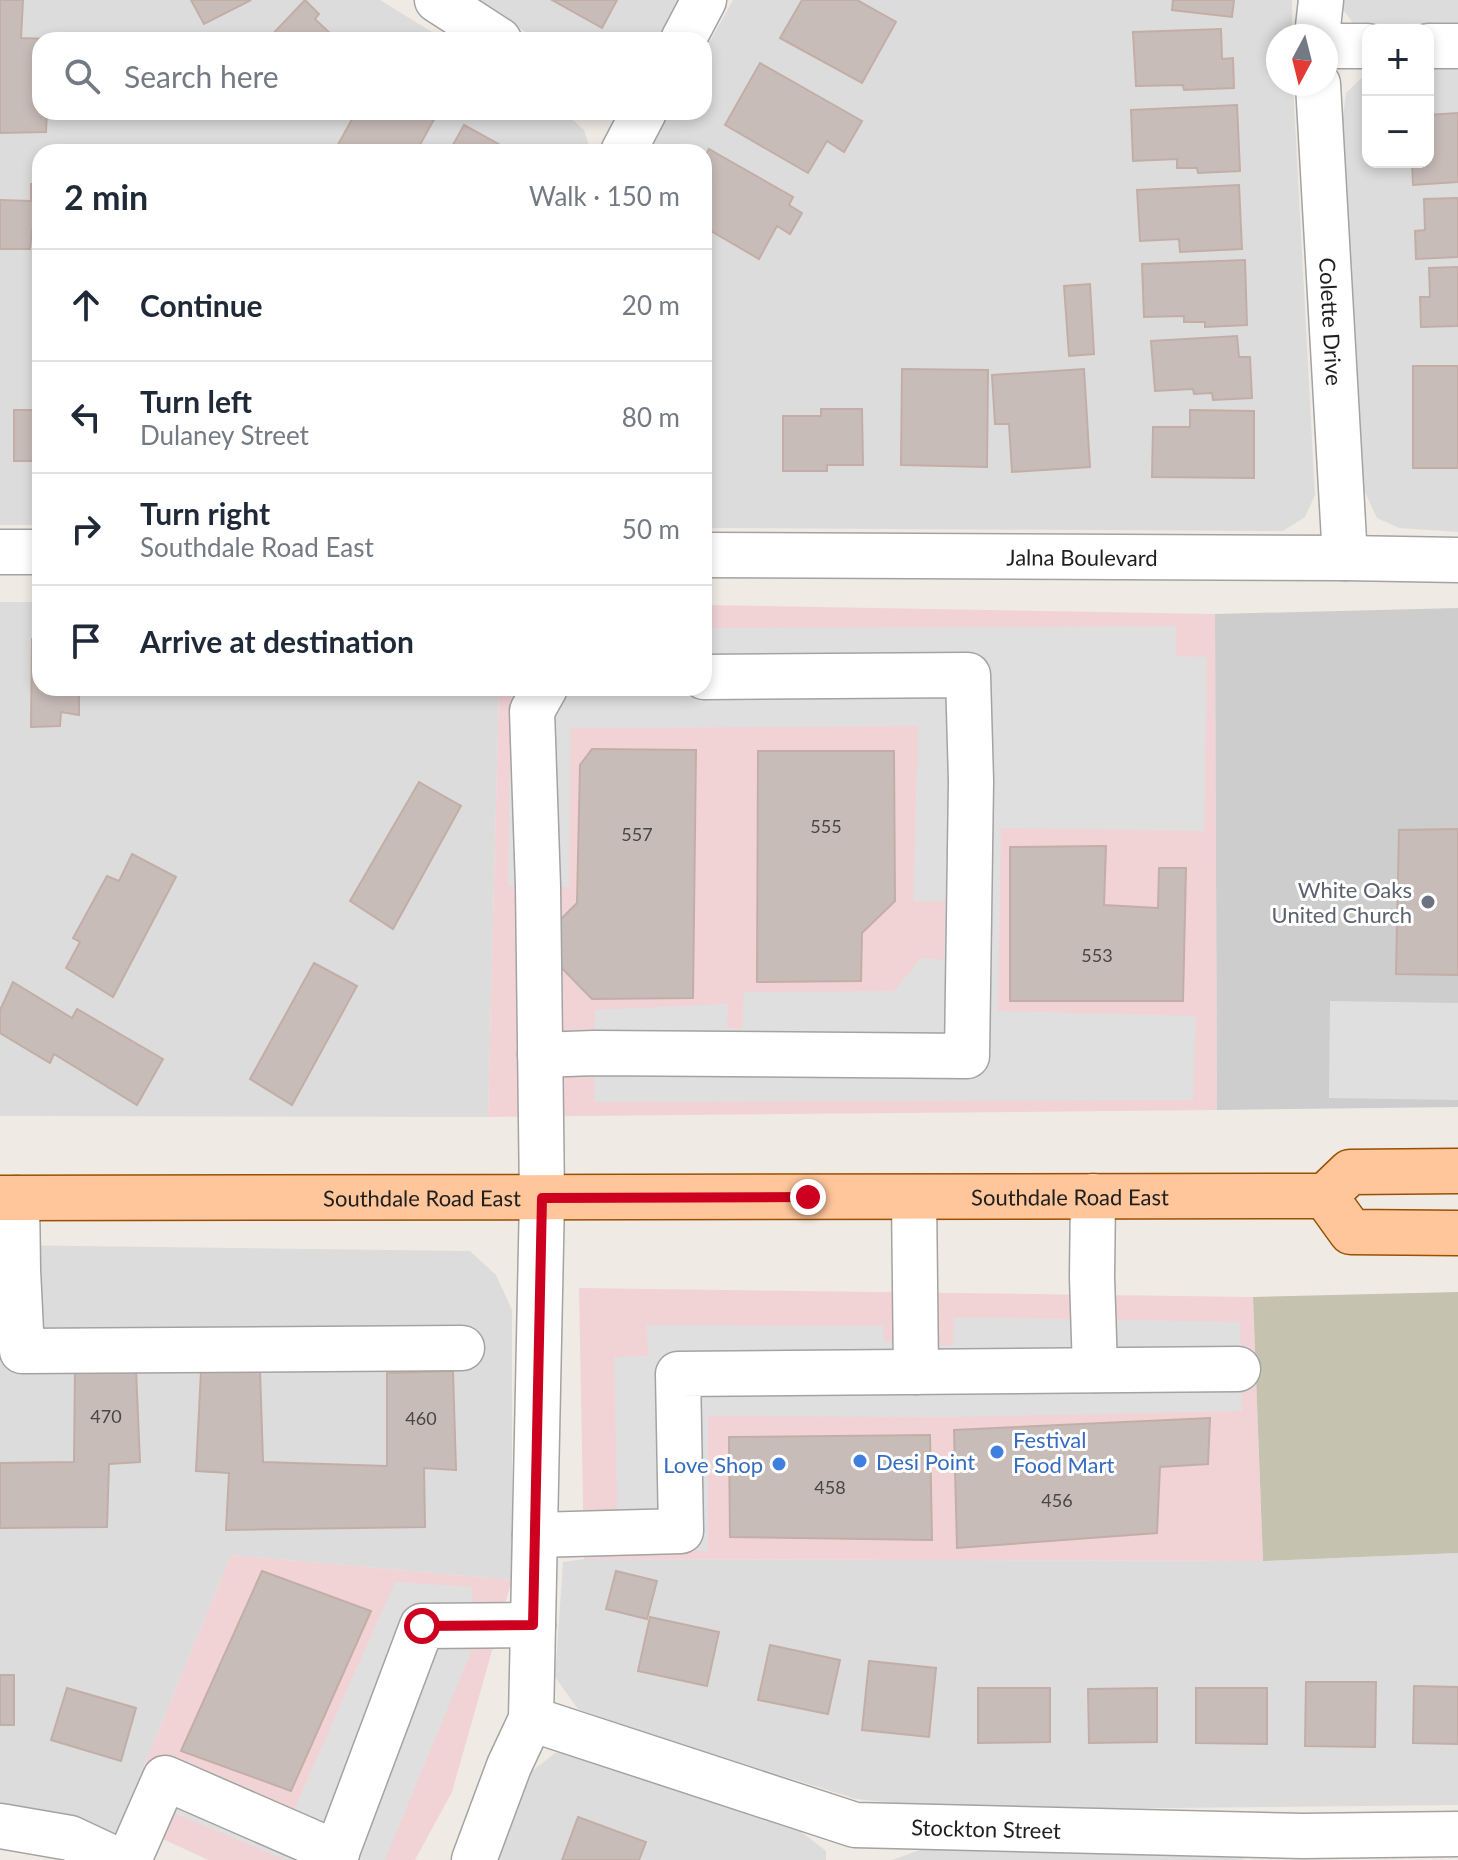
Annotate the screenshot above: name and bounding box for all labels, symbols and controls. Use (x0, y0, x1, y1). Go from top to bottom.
north arrow (1266, 24, 1338, 96)
map controls (1362, 24, 1434, 168)
button: + (1362, 24, 1434, 96)
search box (32, 32, 712, 120)
icon: search (60, 54, 104, 98)
text: Search here (124, 58, 279, 94)
button: − (1362, 96, 1434, 168)
text: 2 min (64, 176, 148, 217)
text: Walk · 150 m (529, 180, 680, 212)
street label: Colette Drive (1314, 257, 1349, 386)
icon: ahead (64, 283, 108, 327)
text: Continue (140, 287, 263, 323)
text: 20 m (622, 289, 680, 321)
text: Turn left (140, 383, 252, 419)
icon: left (64, 395, 108, 439)
text: 80 m (622, 401, 680, 433)
text: Dulaney Street (140, 419, 309, 451)
text: Turn right (140, 495, 270, 531)
icon: right (64, 507, 108, 551)
text: 50 m (622, 513, 680, 545)
text: Southdale Road East (140, 531, 374, 563)
street label: Jalna Boulevard (1006, 543, 1158, 571)
icon: arrive (64, 619, 108, 663)
text: Arrive at destination (140, 623, 414, 659)
house number: 555 (810, 815, 842, 837)
house number: 557 (621, 823, 653, 845)
place label: White Oaks United Church (1272, 876, 1412, 928)
marker: White Oaks United Church (1419, 893, 1437, 911)
house number: 553 (1081, 944, 1113, 966)
route end (790, 1179, 826, 1215)
street label: Southdale Road East (971, 1183, 1169, 1210)
street label: Southdale Road East (323, 1184, 521, 1211)
house number: 470 (90, 1405, 122, 1427)
house number: 460 (405, 1407, 437, 1429)
place label: Festival Food Mart (1013, 1426, 1114, 1478)
marker: Festival Food Mart (988, 1443, 1006, 1461)
place label: Desi Point (876, 1448, 975, 1475)
place label: Love Shop (663, 1451, 763, 1478)
marker: Desi Point (851, 1452, 869, 1470)
marker: Love Shop (770, 1455, 788, 1473)
house number: 458 (814, 1476, 846, 1498)
house number: 456 (1041, 1489, 1073, 1511)
route start (404, 1608, 440, 1644)
street label: Stockton Street (911, 1813, 1061, 1844)

